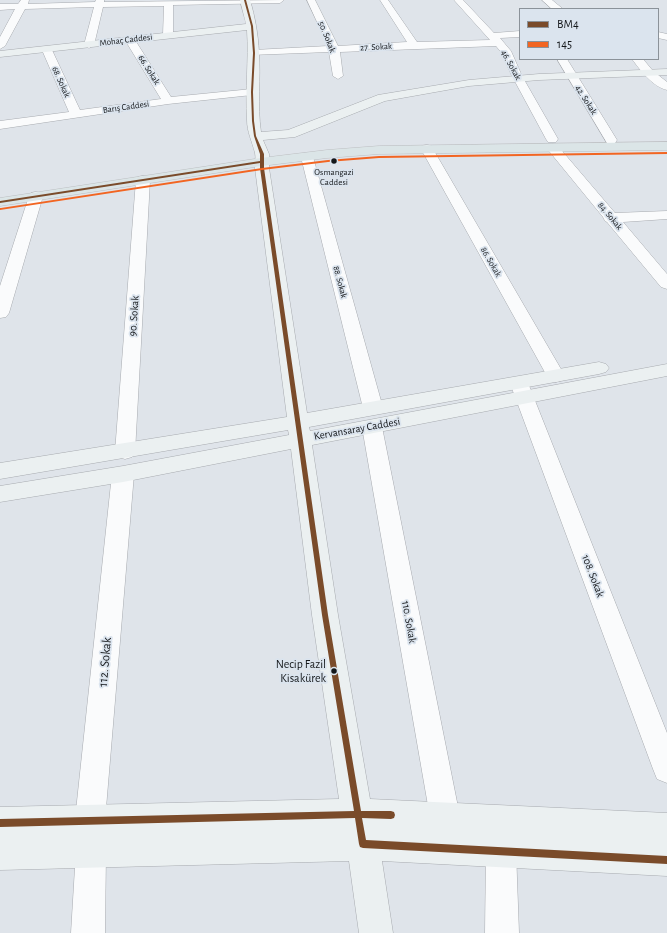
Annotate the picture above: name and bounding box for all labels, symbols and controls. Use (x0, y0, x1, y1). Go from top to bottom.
legend (519, 8, 659, 60)
text: BM4 (557, 18, 579, 30)
street label: 50. Sokak (316, 20, 338, 54)
street label: Mohaç Caddesi (99, 31, 153, 49)
text: 145 (557, 38, 572, 50)
street label: 27. Sokak (360, 41, 392, 53)
street label: 46. Sokak (498, 48, 524, 82)
street label: 66. Sokak (136, 53, 162, 87)
street label: 68. Sokak (49, 65, 73, 99)
street label: 42. Sokak (573, 83, 599, 117)
street label: Barış Caddesi (102, 98, 150, 116)
marker: Osmangazi Caddesi (329, 156, 339, 166)
place label: Osmangazi Caddesi (314, 167, 354, 188)
street label: 84. Sokak (595, 200, 625, 232)
street label: 86. Sokak (478, 245, 504, 279)
street label: 88. Sokak (331, 265, 349, 299)
street label: 90. Sokak (126, 295, 142, 337)
street label: Kervansaray Caddesi (313, 415, 401, 443)
street label: 108. Sokak (579, 553, 607, 599)
street label: 110. Sokak (399, 600, 419, 644)
street label: 112. Sokak (95, 636, 115, 688)
place label: Necip Fazil Kisakürek (276, 657, 326, 685)
marker: Necip Fazil Kisakürek (329, 666, 339, 676)

